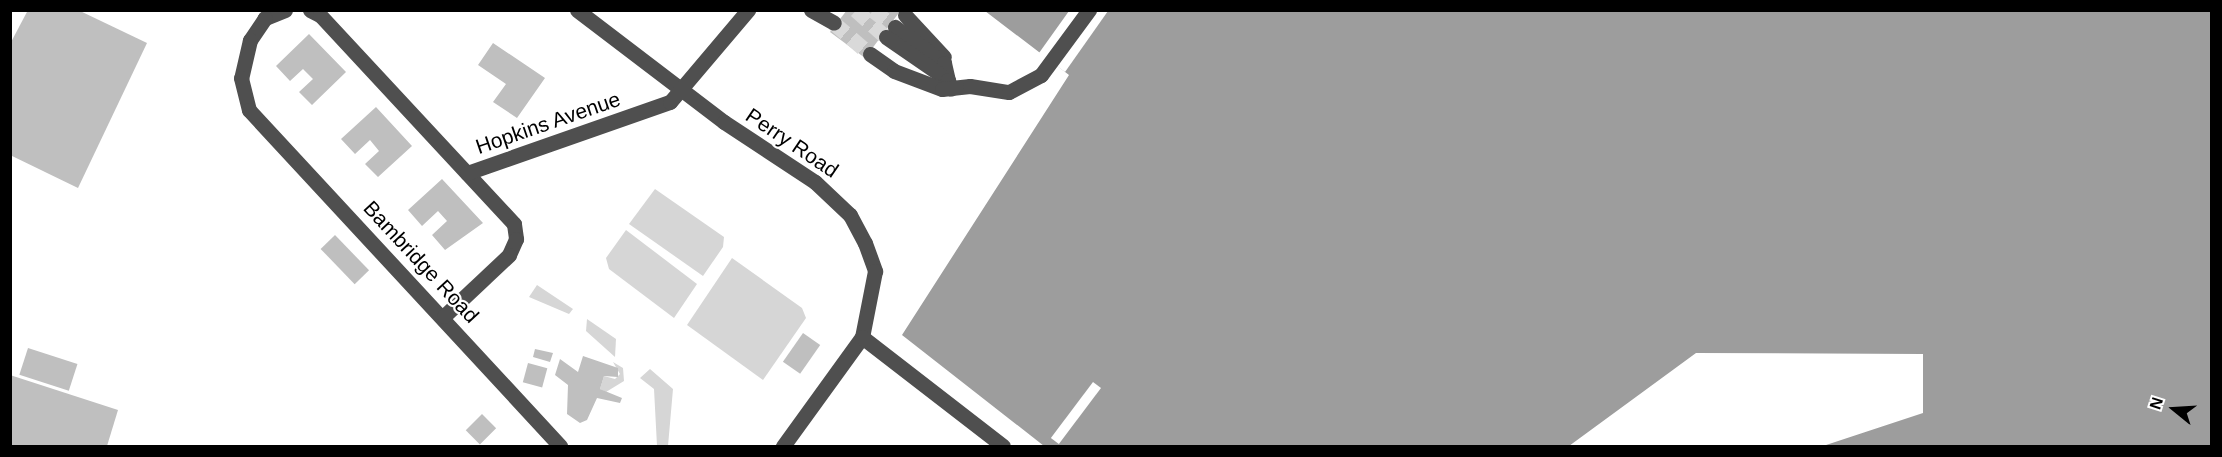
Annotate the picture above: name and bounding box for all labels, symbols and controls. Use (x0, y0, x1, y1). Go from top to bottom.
street label: Hopkins Avenue (472, 86, 624, 160)
street label: Perry Road (741, 103, 843, 183)
street label: Bambridge Road (358, 196, 484, 328)
north arrow (2144, 379, 2204, 439)
text: N (2147, 395, 2166, 411)

